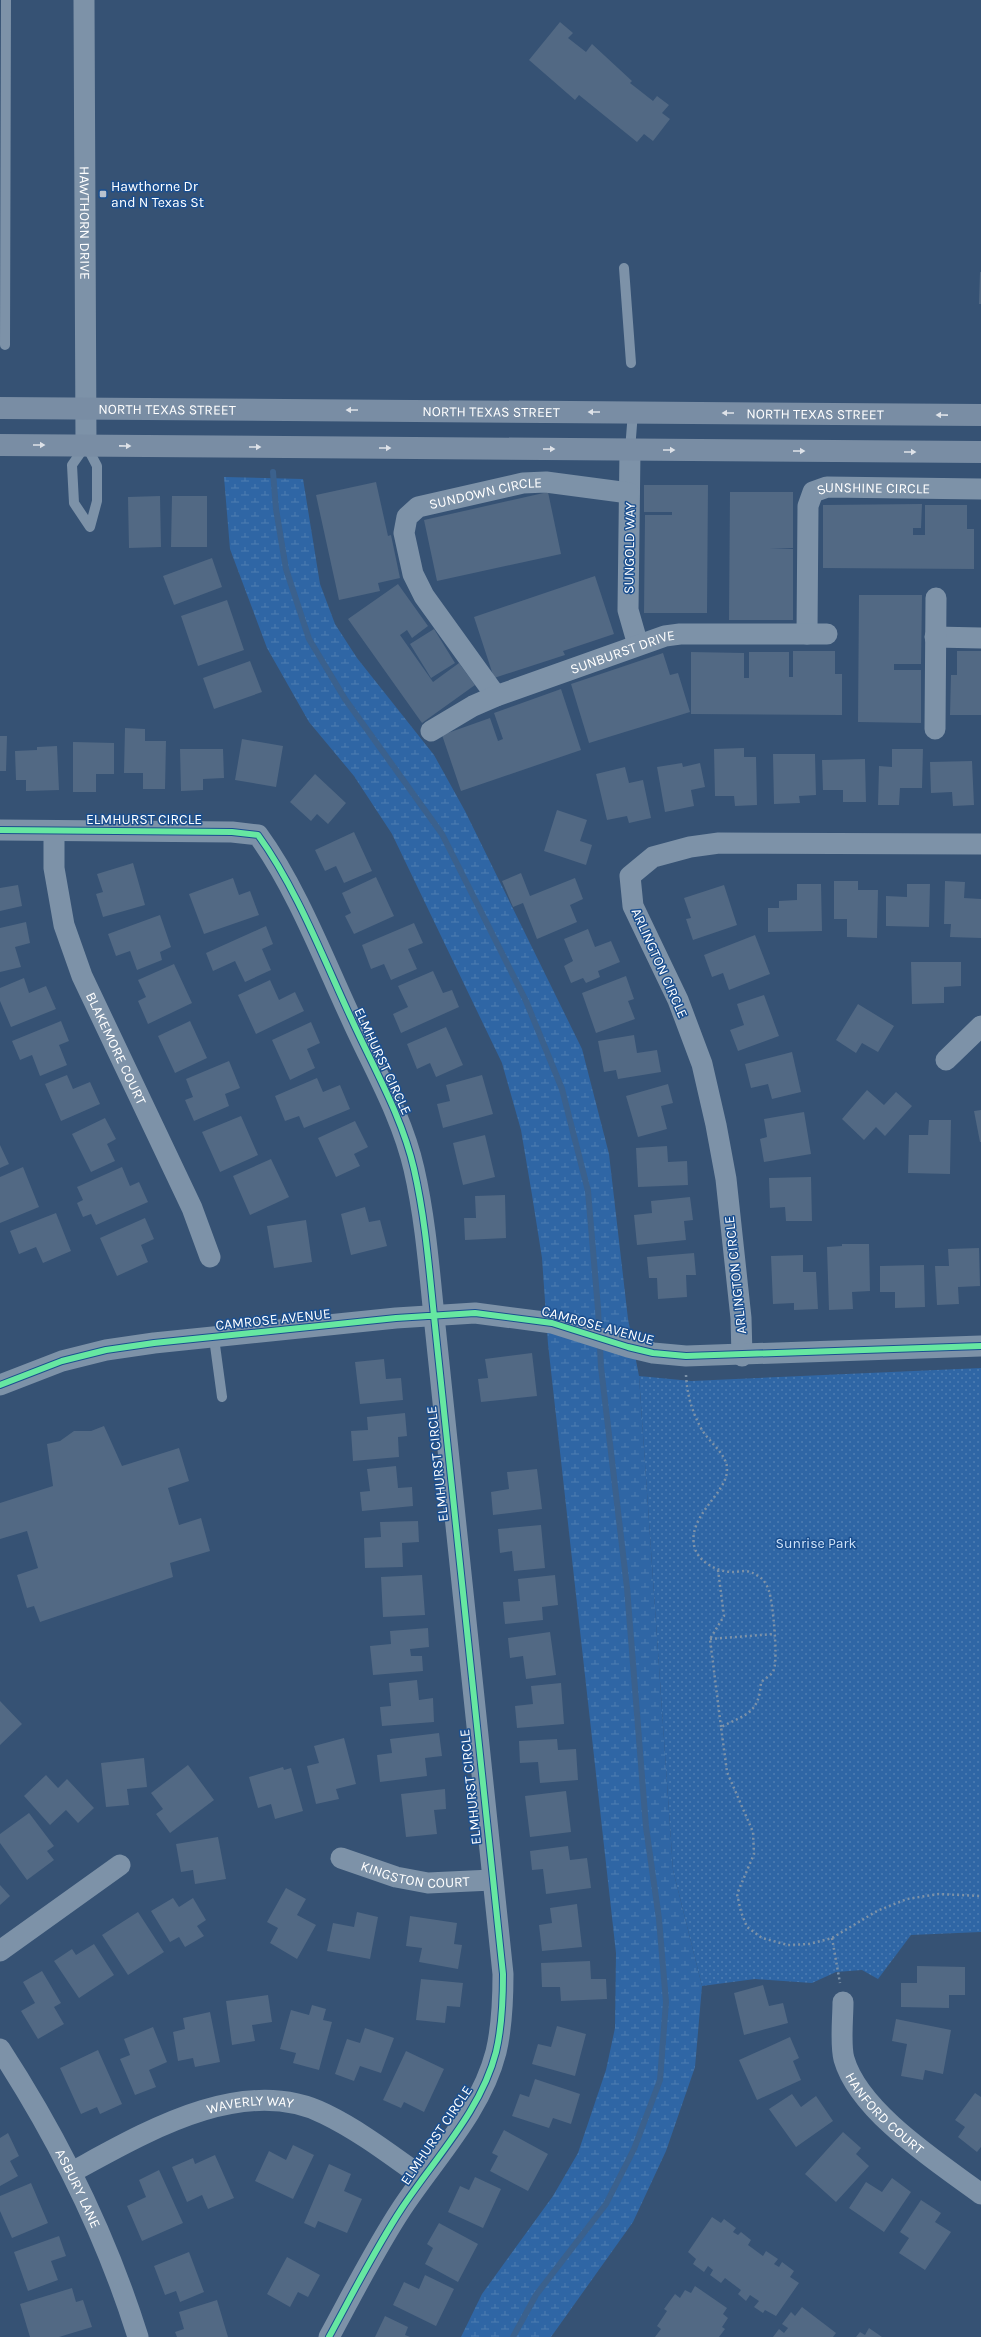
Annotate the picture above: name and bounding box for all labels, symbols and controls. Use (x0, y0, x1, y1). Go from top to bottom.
street label: HAWTHORN DRIVE (76, 166, 93, 280)
place label: Hawthorne Dr and N Texas St (111, 178, 204, 211)
marker: Hawthorne Dr and N Texas St (98, 189, 108, 199)
street label: NORTH TEXAS STREET (98, 401, 236, 419)
street label: NORTH TEXAS STREET (422, 403, 560, 421)
street label: NORTH TEXAS STREET (746, 405, 884, 423)
one-way arrow (345, 407, 358, 413)
one-way arrow (587, 409, 600, 415)
one-way arrow (721, 410, 734, 416)
one-way arrow (936, 411, 948, 418)
one-way arrow (33, 442, 46, 448)
one-way arrow (119, 443, 132, 449)
one-way arrow (249, 444, 262, 450)
one-way arrow (379, 445, 392, 451)
one-way arrow (543, 446, 556, 452)
one-way arrow (663, 447, 676, 453)
one-way arrow (793, 448, 806, 454)
one-way arrow (904, 449, 917, 455)
street label: SUNDOWN CIRCLE (427, 474, 542, 513)
street label: SUNSHINE CIRCLE (814, 479, 930, 499)
street label: SUNGOLD WAY (620, 502, 639, 594)
street label: SUNBURST DRIVE (568, 627, 676, 678)
street label: ELMHURST CIRCLE (86, 811, 202, 828)
street label: ARLINGTON CIRCLE (628, 906, 691, 1021)
street label: BLAKEMORE COURT (82, 989, 150, 1108)
street label: ELMHURST CIRCLE (350, 1005, 415, 1117)
street label: ARLINGTON CIRCLE (721, 1215, 750, 1335)
street label: CAMROSE AVENUE (540, 1302, 656, 1349)
street label: CAMROSE AVENUE (215, 1305, 331, 1334)
street label: ELMHURST CIRCLE (423, 1405, 452, 1523)
park label: Sunrise Park (776, 1535, 857, 1552)
street label: ELMHURST CIRCLE (456, 1728, 485, 1846)
street label: KINGSTON COURT (358, 1857, 470, 1892)
street label: HANFORD COURT (842, 2069, 927, 2158)
street label: ELMHURST CIRCLE (397, 2082, 476, 2188)
street label: WAVERLY WAY (205, 2092, 296, 2118)
street label: ASBURY LANE (51, 2146, 104, 2231)

